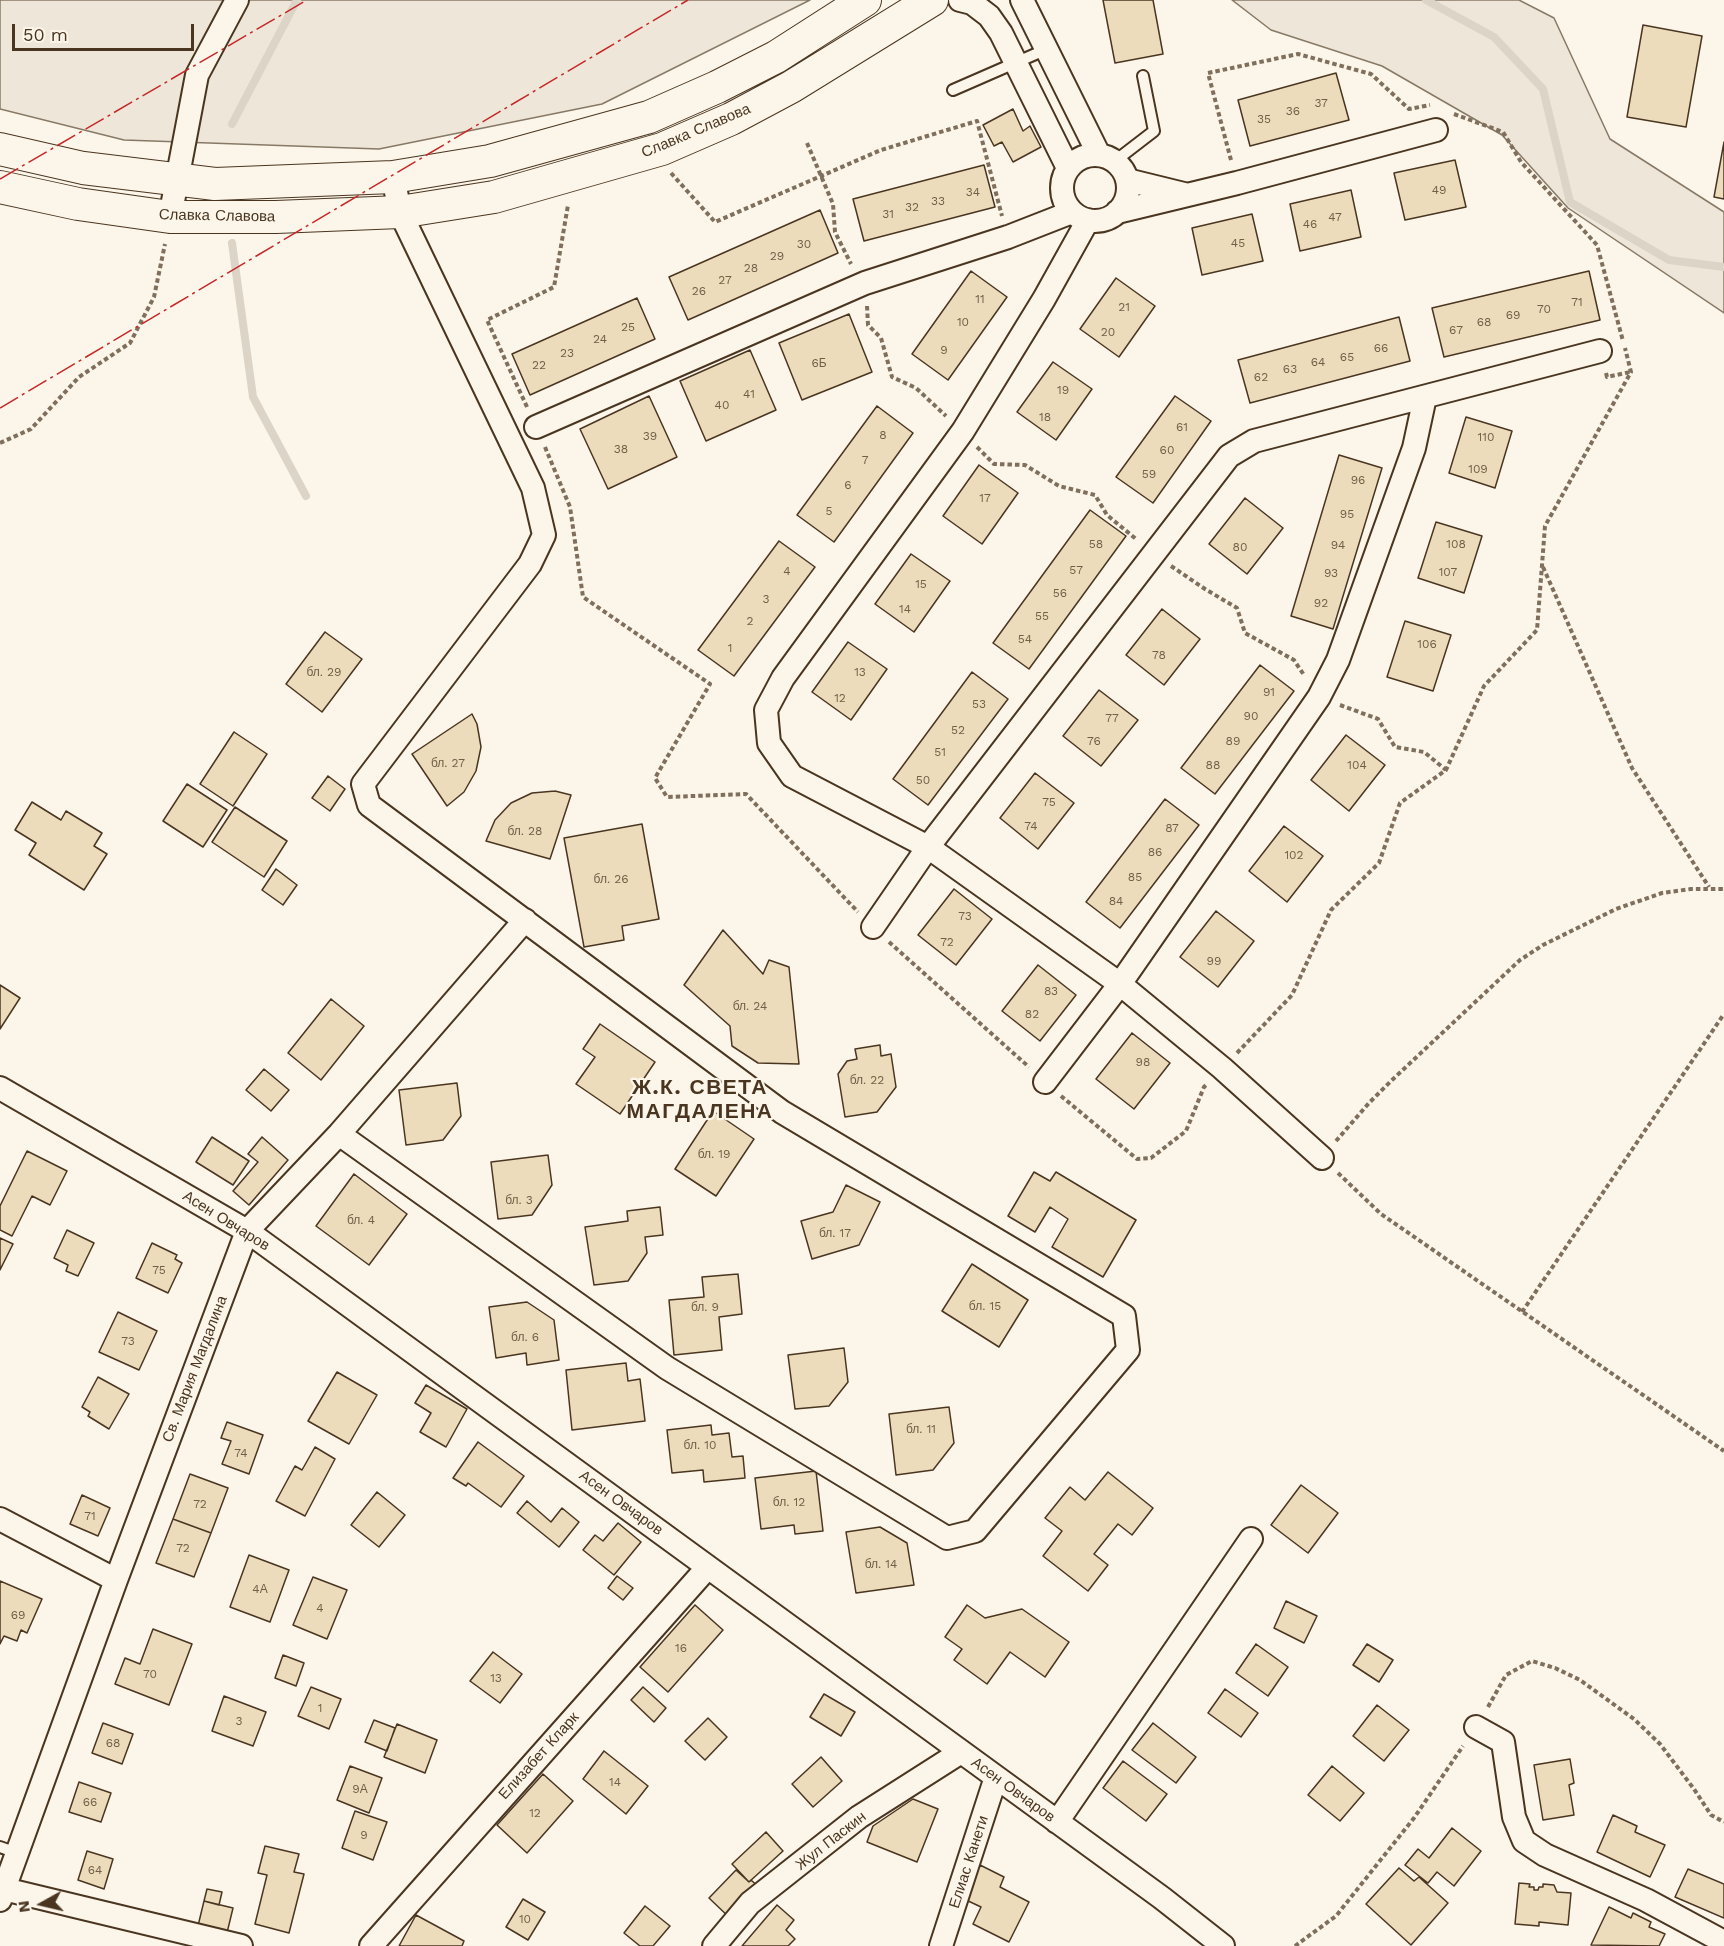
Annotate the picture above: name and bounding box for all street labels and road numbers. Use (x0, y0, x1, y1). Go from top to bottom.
street label: Славка Славова (639, 100, 753, 162)
street label: Славка Славова (159, 206, 275, 226)
street label: Асен Овчаров (179, 1187, 273, 1255)
street label: Св. Мария Магдалина (159, 1293, 231, 1445)
street label: Асен Овчаров (576, 1467, 666, 1539)
street label: Елизабет Кларк (495, 1709, 583, 1803)
street label: Асен Овчаров (968, 1754, 1058, 1826)
street label: Жул Паскин (792, 1808, 870, 1874)
street label: Елиас Канети (946, 1813, 992, 1911)

